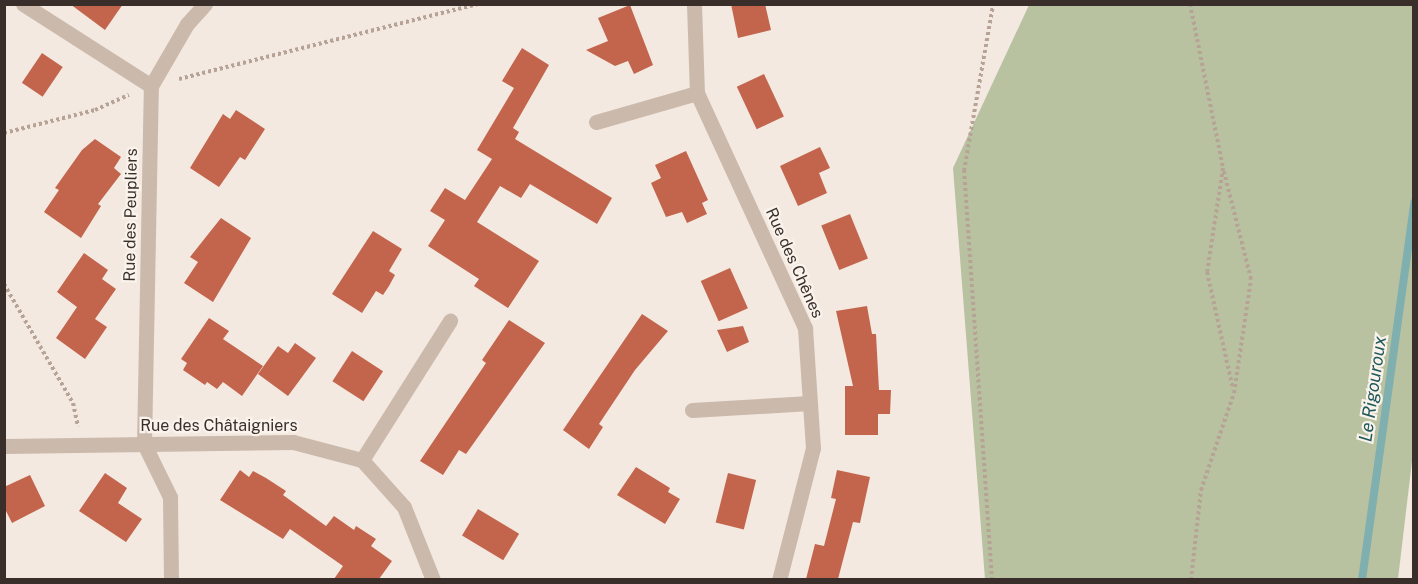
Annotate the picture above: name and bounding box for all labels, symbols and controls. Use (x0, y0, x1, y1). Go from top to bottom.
street label: Rue des Peupliers (120, 148, 142, 282)
street label: Rue des Chênes (761, 205, 827, 321)
water label: Le Rigouroux (1355, 335, 1391, 443)
street label: Rue des Châtaigniers (140, 416, 298, 436)

